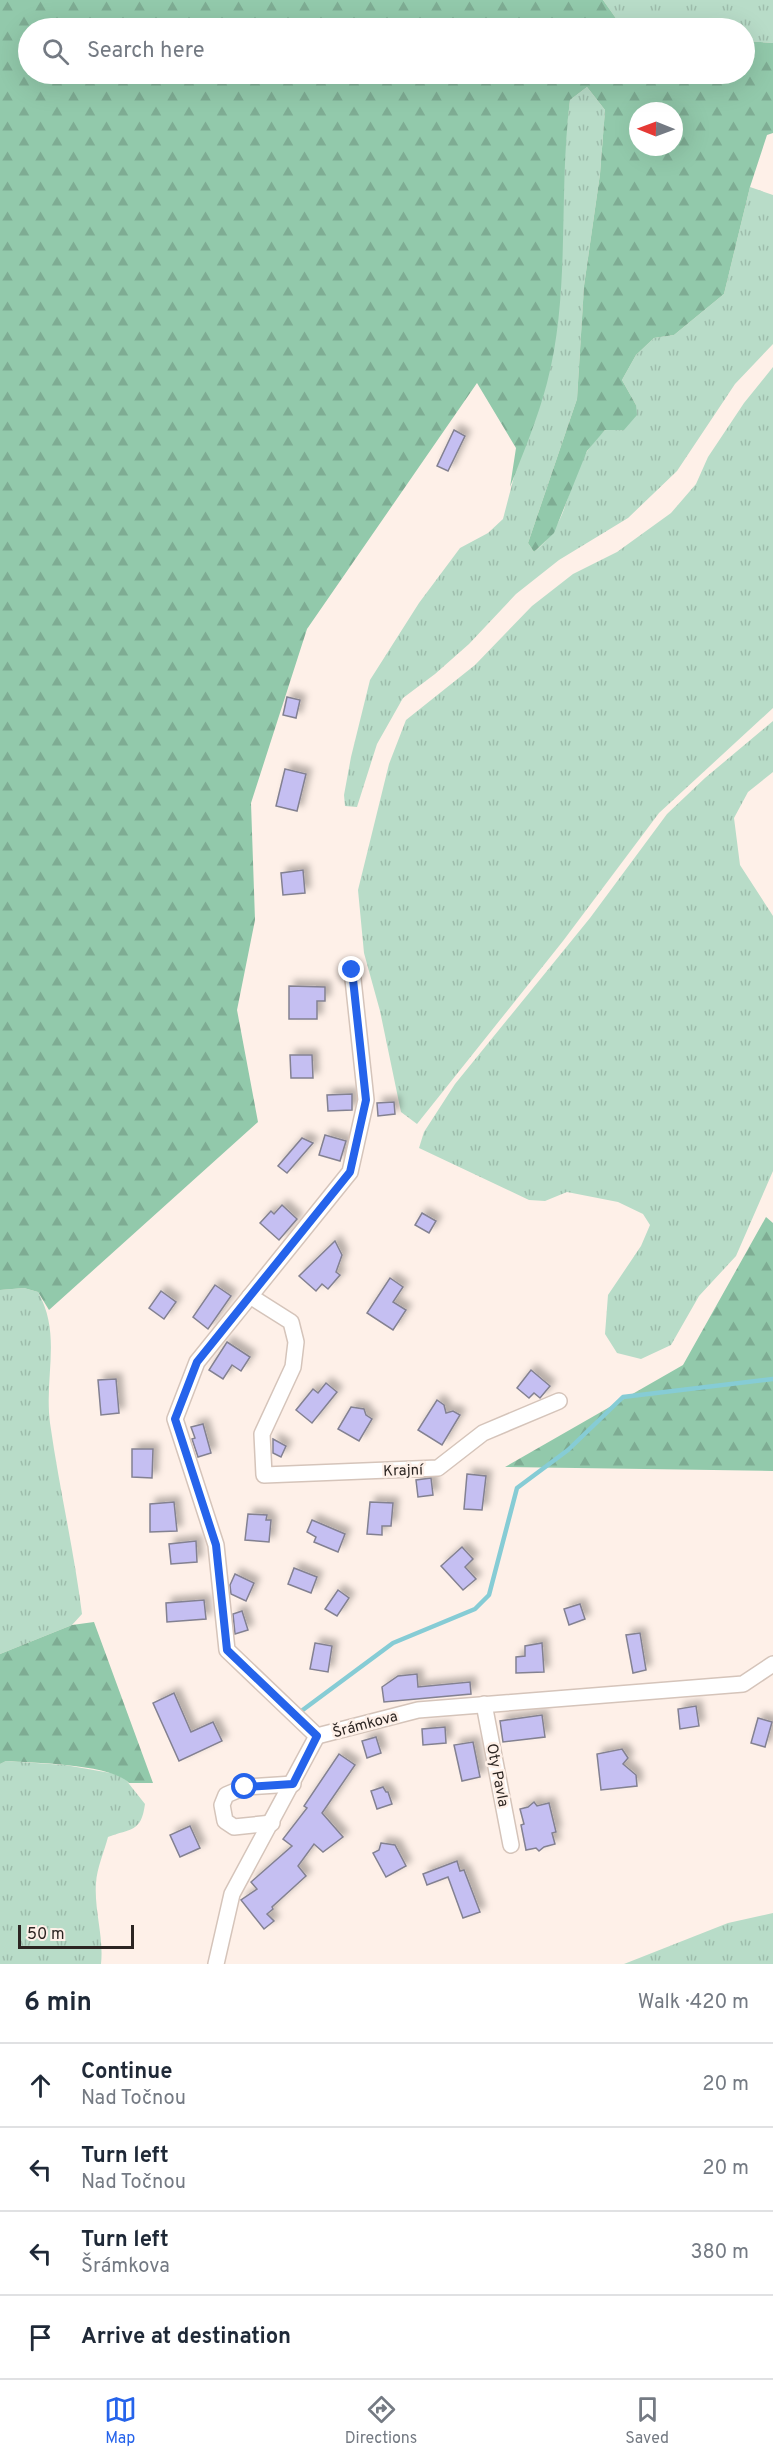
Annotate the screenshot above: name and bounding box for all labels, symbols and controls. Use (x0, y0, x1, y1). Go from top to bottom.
search box (18, 18, 755, 84)
icon: search (39, 35, 72, 68)
text: Search here (87, 38, 205, 65)
north arrow (629, 102, 683, 156)
route end (338, 956, 364, 982)
street label: Krajní (383, 1461, 424, 1482)
street label: Šrámkova (330, 1706, 400, 1743)
street label: Oty Pavla (481, 1742, 512, 1809)
route start (231, 1773, 257, 1799)
scale bar (18, 1922, 134, 1950)
text: 50 m (27, 1925, 65, 1945)
text: 6 min (24, 1987, 92, 2020)
text: Walk · 420 m (638, 1990, 749, 2016)
text: Continue (81, 2059, 172, 2086)
icon: ahead (24, 2069, 57, 2102)
text: 20 m (702, 2072, 749, 2098)
text: Nad Točnou (81, 2086, 186, 2112)
text: Turn left (81, 2143, 169, 2170)
icon: left (24, 2153, 57, 2186)
text: 20 m (702, 2156, 749, 2182)
text: Nad Točnou (81, 2170, 186, 2196)
text: Turn left (81, 2227, 169, 2254)
icon: left (24, 2237, 57, 2270)
text: 380 m (690, 2240, 749, 2266)
text: Šrámkova (81, 2254, 170, 2280)
icon: arrive (24, 2321, 57, 2354)
text: Arrive at destination (81, 2324, 291, 2351)
tab: Map (104, 2393, 137, 2449)
tab: Directions (345, 2393, 417, 2449)
tab: Saved (625, 2393, 669, 2449)

